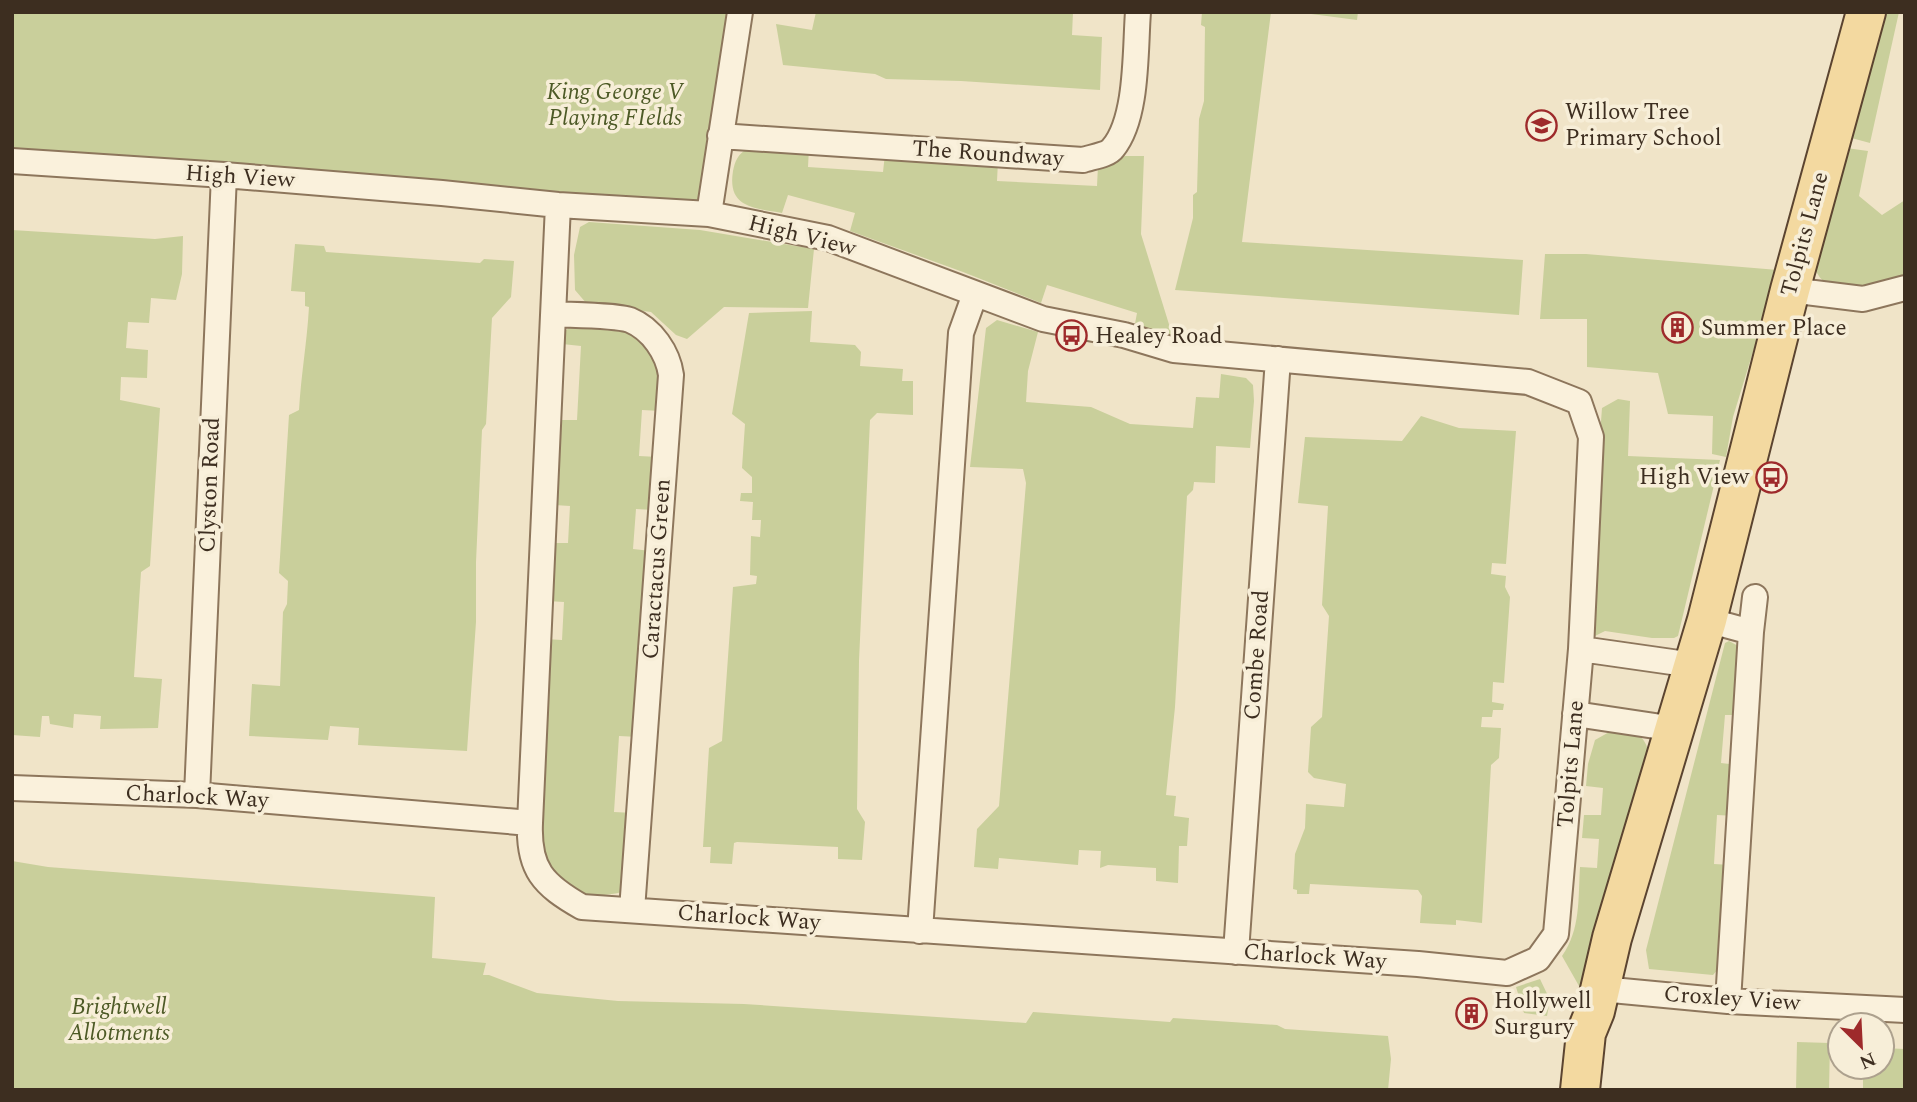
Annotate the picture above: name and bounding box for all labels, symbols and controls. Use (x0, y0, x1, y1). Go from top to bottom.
park label: King George V Playing FIelds (546, 75, 684, 136)
place label: Willow Tree Primary School (1565, 95, 1721, 156)
school or university icon: Willow Tree Primary School (1525, 108, 1559, 142)
street label: The Roundway (911, 131, 1066, 177)
street label: High View (184, 156, 297, 198)
street label: Tolpits Lane (1772, 168, 1838, 300)
street label: High View (744, 206, 860, 266)
building icon: Summer Place (1661, 311, 1695, 345)
place label: Summer Place (1701, 311, 1847, 346)
bus stop icon: Healey Road (1055, 319, 1089, 353)
place label: Healey Road (1095, 319, 1223, 354)
street label: Clyston Road (190, 416, 230, 553)
place label: High View (1639, 460, 1750, 495)
bus stop icon: High View (1755, 460, 1789, 494)
street label: Caractacus Green (633, 477, 681, 661)
street label: Combe Road (1235, 589, 1279, 721)
street label: Tolpits Lane (1548, 699, 1594, 829)
street label: Charlock Way (124, 776, 271, 818)
street label: Charlock Way (676, 896, 823, 941)
street label: Charlock Way (1242, 935, 1389, 980)
street label: Croxley View (1663, 977, 1802, 1021)
place label: Hollywell Surgury (1494, 984, 1592, 1045)
park label: Brightwell Allotments (67, 990, 170, 1051)
building icon: Hollywell Surgury (1454, 997, 1488, 1031)
north arrow (1826, 1011, 1896, 1081)
text: N (1854, 1044, 1880, 1077)

